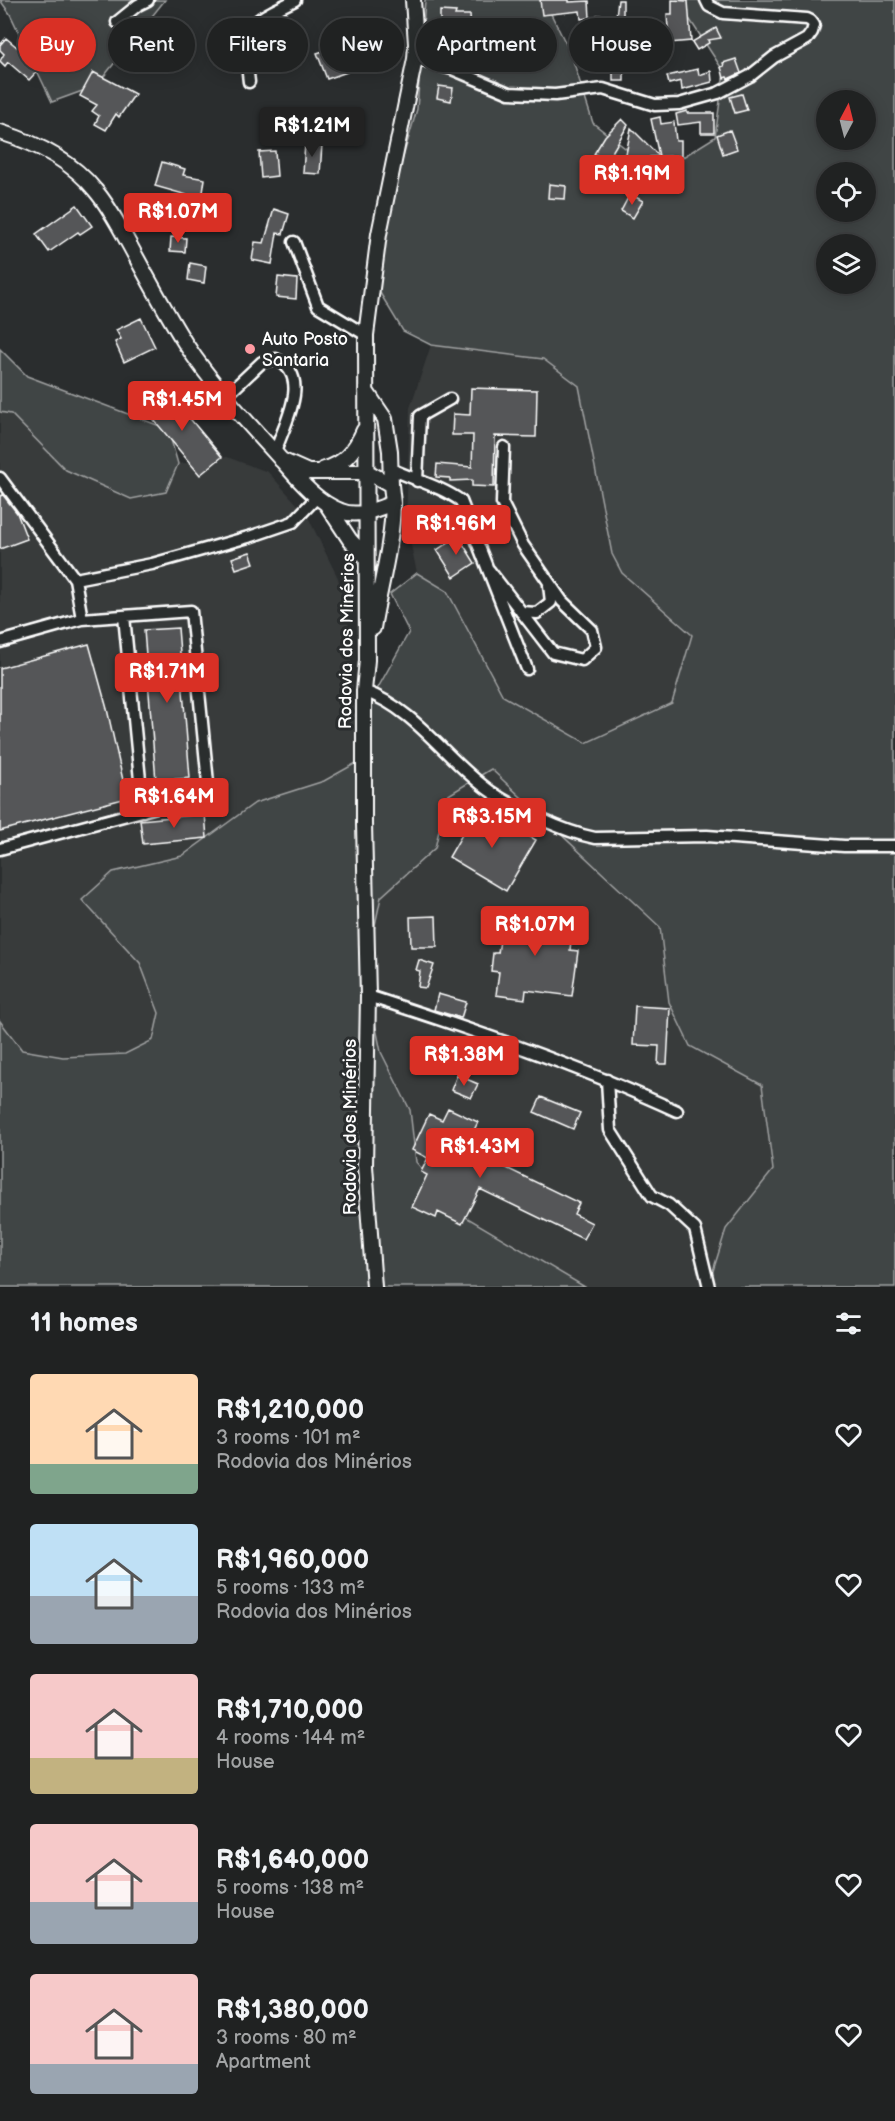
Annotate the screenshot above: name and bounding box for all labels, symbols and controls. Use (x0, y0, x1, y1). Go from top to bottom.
chip: Buy (18, 18, 96, 72)
chip: Rent (108, 18, 195, 72)
chip: Filters (207, 18, 308, 72)
chip: New (320, 18, 404, 72)
chip: Apartment (416, 18, 557, 72)
chip: House (569, 18, 673, 72)
north arrow (816, 90, 876, 150)
map controls (816, 90, 876, 294)
pin: R$1.21M (257, 107, 367, 158)
text: R$1.21M (274, 114, 350, 138)
pin: R$1.19M (577, 155, 687, 206)
text: R$1.19M (593, 162, 671, 186)
button: locate (816, 162, 876, 222)
pin: R$1.07M (123, 193, 233, 244)
text: R$1.07M (138, 200, 218, 224)
button: layers (816, 234, 876, 294)
place label: Auto Posto Santaria (262, 329, 348, 371)
marker: Auto Posto Santaria (243, 342, 257, 356)
pin: R$1.45M (127, 381, 237, 432)
text: R$1.45M (142, 388, 222, 412)
pin: R$1.96M (401, 505, 511, 556)
text: R$1.96M (416, 512, 496, 536)
street label: Rodovia dos Minérios (335, 553, 359, 729)
pin: R$1.71M (112, 653, 222, 704)
text: R$1.71M (129, 660, 205, 684)
pin: R$1.64M (119, 778, 229, 829)
text: R$1.64M (134, 785, 214, 809)
pin: R$3.15M (437, 798, 547, 849)
text: R$3.15M (452, 805, 532, 829)
pin: R$1.07M (480, 906, 590, 957)
text: R$1.07M (495, 913, 575, 937)
pin: R$1.38M (409, 1036, 519, 1087)
street label: Rodovia dos Minérios (340, 1039, 361, 1215)
text: R$1.38M (424, 1043, 504, 1067)
pin: R$1.43M (425, 1128, 535, 1179)
text: R$1.43M (440, 1135, 520, 1159)
icon: filters (832, 1307, 865, 1340)
text: 11 homes (30, 1308, 138, 1339)
text: R$1,210,000 (216, 1395, 364, 1426)
icon: home (78, 1398, 150, 1470)
icon: heart (832, 1418, 865, 1451)
text: 3 rooms · 101 m² (216, 1426, 361, 1450)
text: Rodovia dos Minérios (216, 1450, 412, 1474)
text: R$1,960,000 (216, 1545, 369, 1576)
icon: home (78, 1548, 150, 1620)
icon: heart (832, 1568, 865, 1601)
text: 5 rooms · 133 m² (216, 1576, 365, 1600)
text: Rodovia dos Minérios (216, 1600, 412, 1624)
text: R$1,710,000 (216, 1695, 364, 1726)
icon: home (78, 1698, 150, 1770)
icon: heart (832, 1718, 865, 1751)
text: 4 rooms · 144 m² (216, 1726, 365, 1750)
text: House (216, 1750, 275, 1774)
text: R$1,640,000 (216, 1845, 369, 1876)
icon: home (78, 1848, 150, 1920)
icon: heart (832, 1868, 865, 1901)
text: 5 rooms · 138 m² (216, 1876, 364, 1900)
text: House (216, 1900, 275, 1924)
text: R$1,380,000 (216, 1995, 369, 2026)
icon: home (78, 1998, 150, 2070)
icon: heart (832, 2018, 865, 2051)
text: 3 rooms · 80 m² (216, 2026, 357, 2050)
text: Apartment (216, 2050, 311, 2074)

